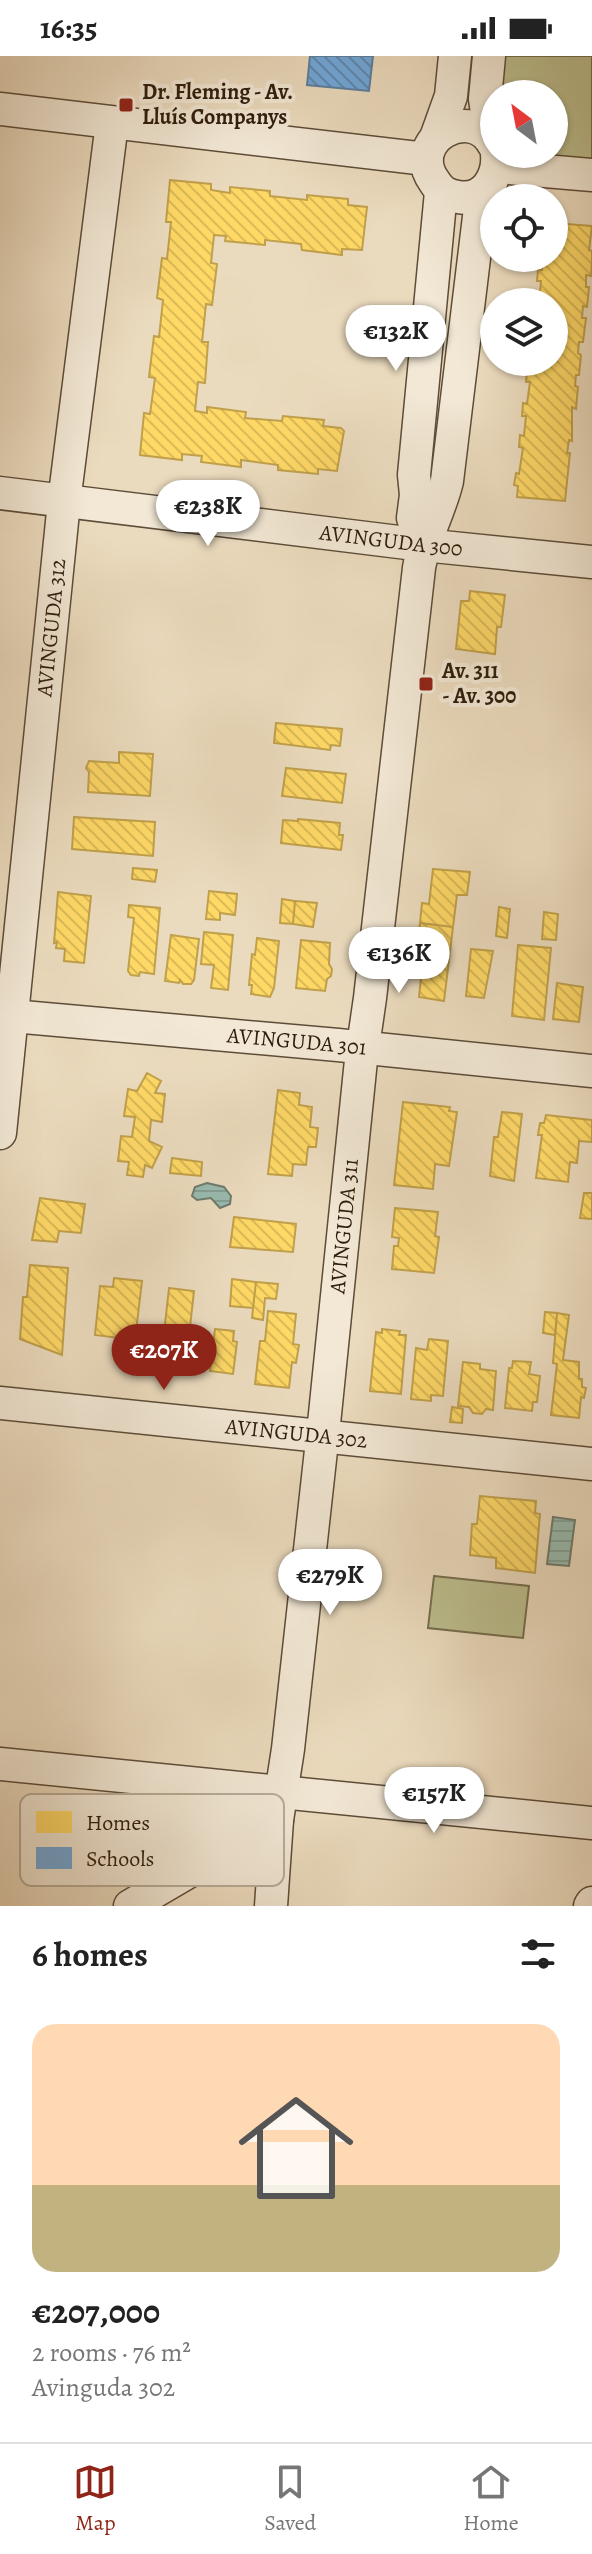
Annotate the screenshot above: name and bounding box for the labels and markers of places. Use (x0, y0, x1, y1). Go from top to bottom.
place label: Dr. Fleming - Av. Lluís Companys (142, 77, 293, 132)
marker: Dr. Fleming - Av. Lluís Companys (117, 96, 135, 114)
pin: €132K (340, 305, 452, 373)
pin: €238K (152, 480, 264, 548)
place label: Av. 311 - Av. 300 (441, 656, 516, 711)
marker: Av. 311 - Av. 300 (417, 675, 435, 693)
pin: €136K (343, 927, 455, 995)
pin: €207K (108, 1324, 220, 1392)
pin: €279K (274, 1549, 386, 1617)
pin: €157K (378, 1767, 490, 1835)

